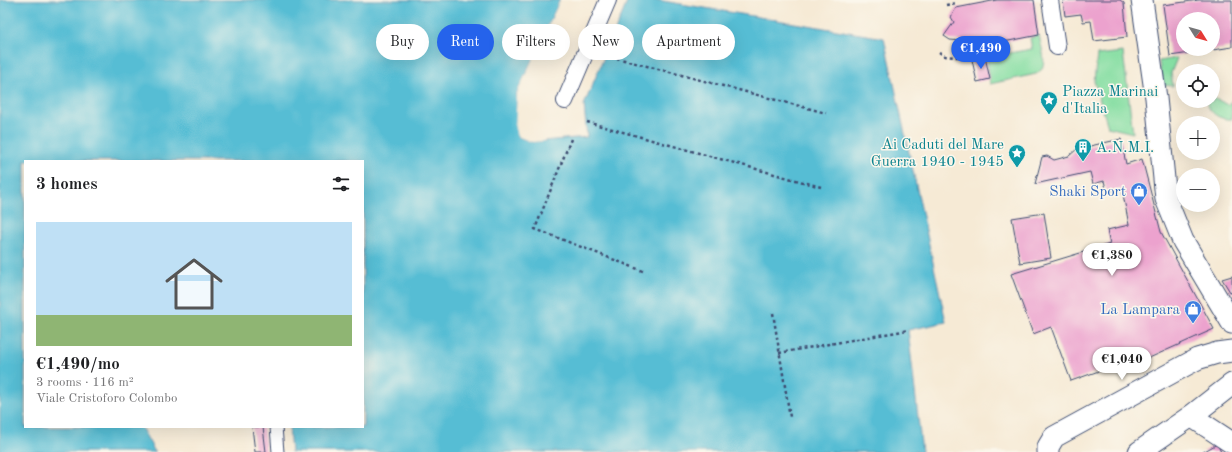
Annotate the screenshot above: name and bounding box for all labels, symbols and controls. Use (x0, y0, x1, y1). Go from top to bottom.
north arrow (1176, 12, 1220, 56)
map controls (1176, 12, 1220, 212)
chip: Buy (376, 24, 429, 60)
chip: Rent (437, 24, 494, 60)
chip: Filters (502, 24, 570, 60)
chip: New (578, 24, 634, 60)
chip: Apartment (642, 24, 735, 60)
pin: €1,490 (948, 36, 1014, 70)
text: €1,490 (960, 42, 1002, 55)
button: locate (1176, 64, 1220, 108)
place label: Piazza Marinai d'Italia (1062, 85, 1158, 117)
place icon: Piazza Marinai d'Italia (1039, 90, 1059, 115)
button: + (1176, 116, 1220, 160)
building icon: A.N.M.I. (1073, 137, 1093, 162)
place label: Ai Caduti del Mare Guerra 1940 - 1945 (871, 138, 1004, 170)
place label: A.N.M.I. (1096, 141, 1154, 156)
place icon: Ai Caduti del Mare Guerra 1940 - 1945 (1007, 143, 1027, 168)
button: − (1176, 168, 1220, 212)
icon: filters (330, 173, 352, 195)
text: 3 homes (36, 176, 98, 193)
shop icon: Shaki Sport (1129, 181, 1149, 206)
place label: Shaki Sport (1049, 185, 1126, 200)
pin: €1,380 (1079, 243, 1145, 277)
icon: home (158, 248, 230, 320)
text: €1,380 (1091, 249, 1133, 262)
shop icon: La Lampara (1183, 299, 1203, 324)
place label: La Lampara (1100, 303, 1181, 318)
pin: €1,040 (1089, 347, 1155, 381)
text: €1,040 (1101, 353, 1143, 366)
text: €1,490/mo (36, 356, 120, 373)
text: 3 rooms · 116 m² (36, 376, 134, 389)
text: Viale Cristoforo Colombo (36, 392, 177, 405)

